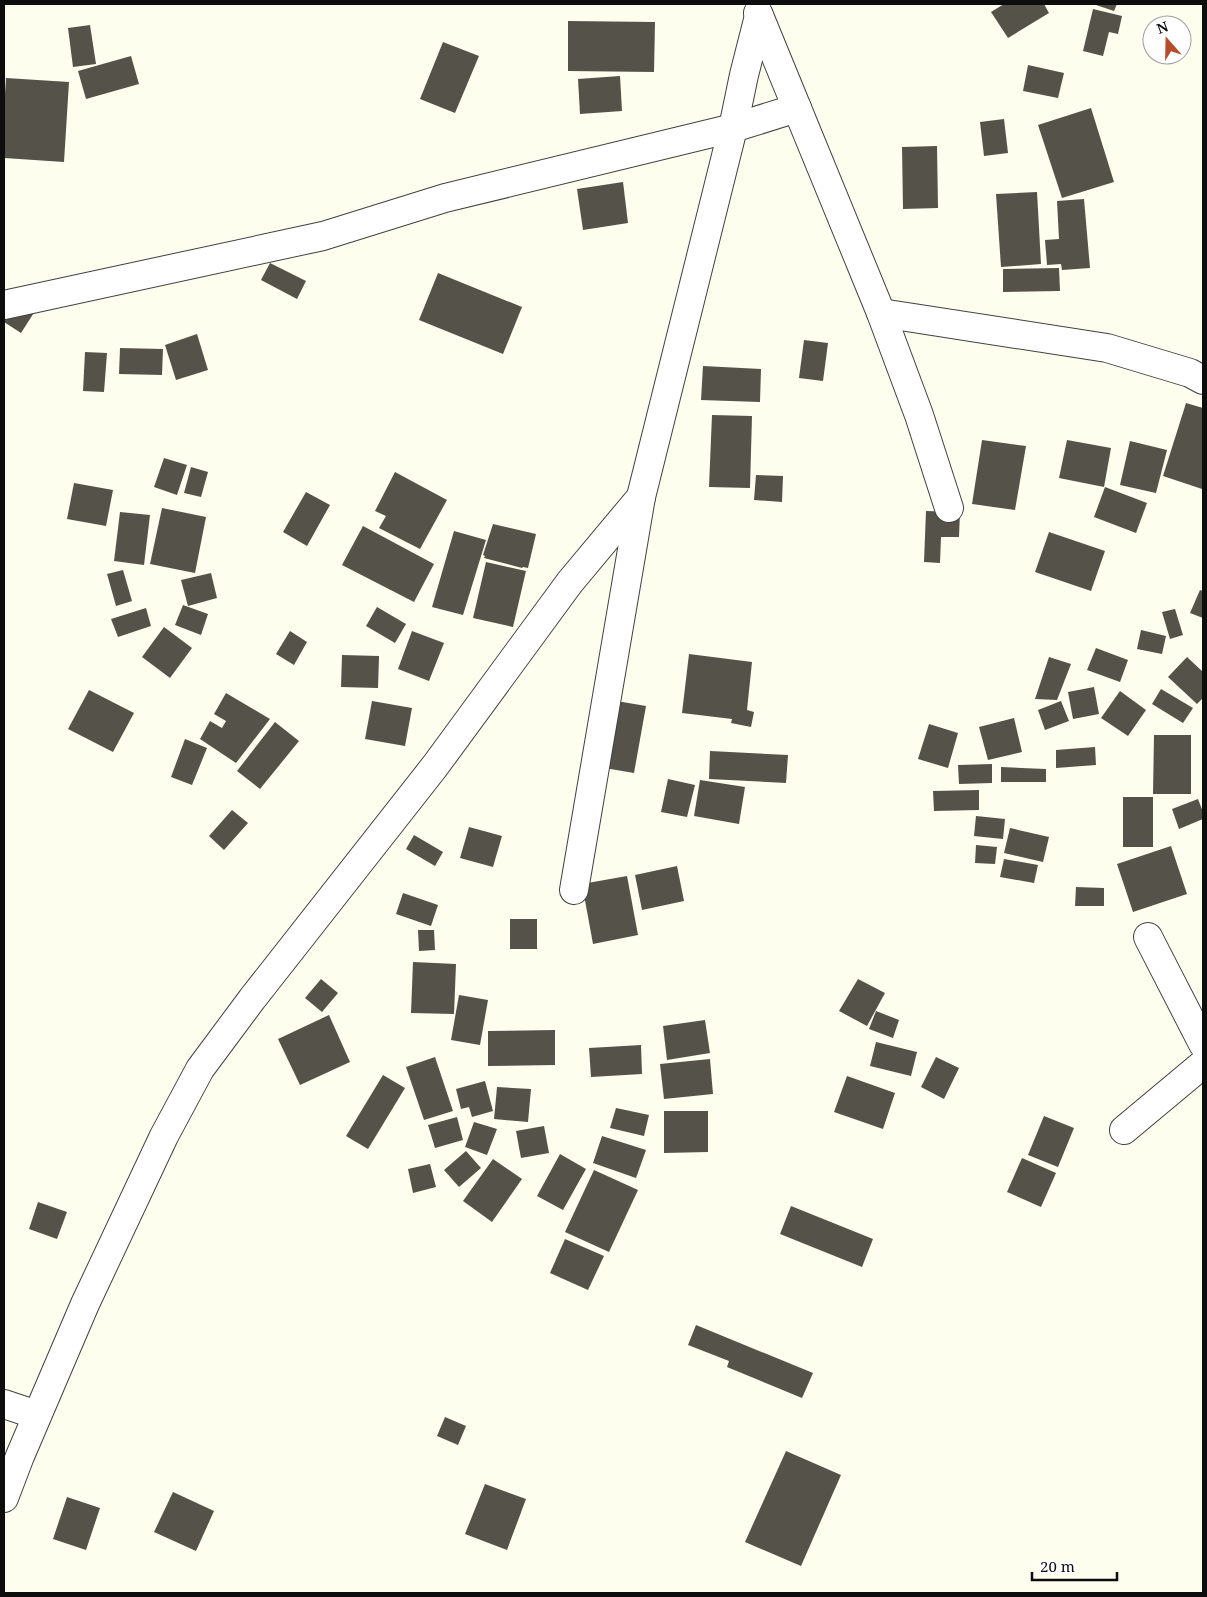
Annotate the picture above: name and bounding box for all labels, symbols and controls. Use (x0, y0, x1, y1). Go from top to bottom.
north arrow (1142, 15, 1192, 65)
text: N (1154, 16, 1171, 38)
scale bar (1032, 1550, 1117, 1582)
text: 20 m (1040, 1556, 1075, 1576)

